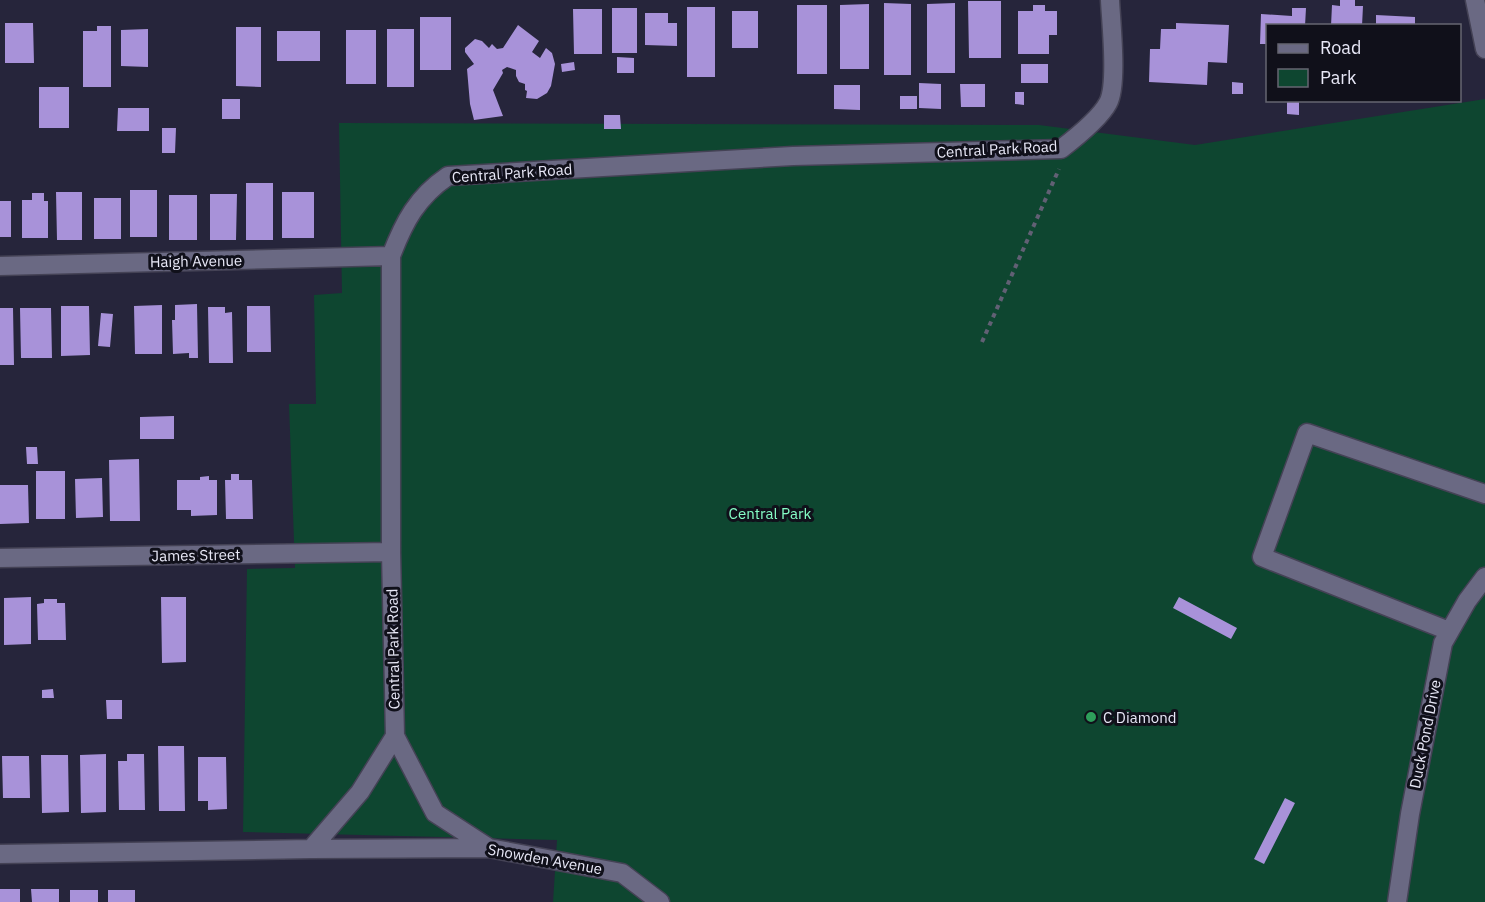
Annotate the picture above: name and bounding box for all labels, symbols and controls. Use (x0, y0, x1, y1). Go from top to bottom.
legend (1266, 24, 1461, 102)
text: Road (1320, 36, 1361, 59)
text: Park (1320, 66, 1357, 89)
street label: Central Park Road (936, 136, 1058, 162)
street label: Central Park Road (451, 159, 573, 187)
street label: Haigh Avenue (150, 251, 242, 271)
park label: Central Park (729, 504, 811, 523)
street label: James Street (151, 545, 241, 565)
street label: Central Park Road (382, 588, 404, 710)
street label: Duck Pond Drive (1405, 678, 1445, 790)
place label: C Diamond (1103, 708, 1176, 727)
marker: C Diamond (1084, 710, 1098, 724)
street label: Snowden Avenue (486, 840, 604, 878)

